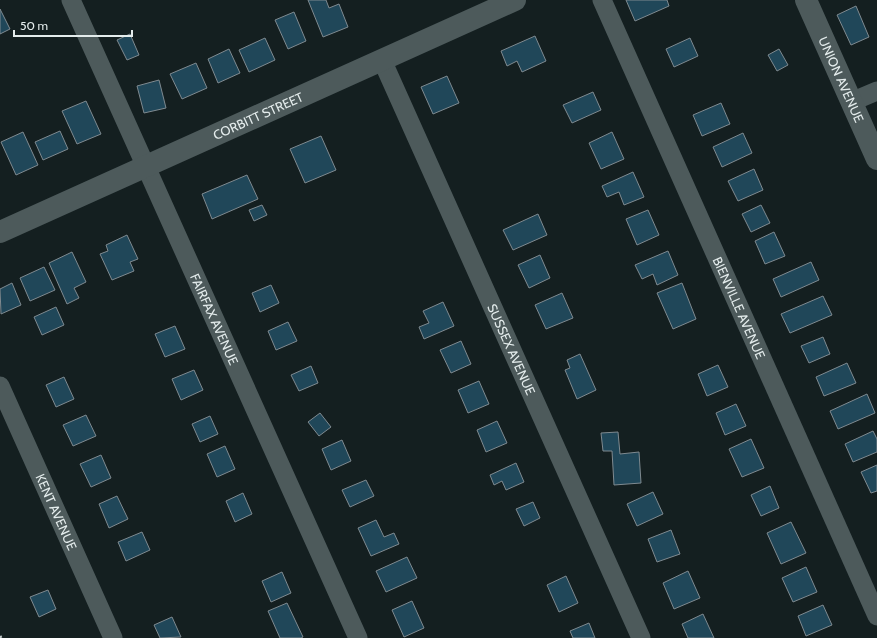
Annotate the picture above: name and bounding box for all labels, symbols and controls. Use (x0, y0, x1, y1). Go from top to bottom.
scale bar (14, 12, 132, 38)
text: 50 m (20, 18, 48, 33)
street label: UNION AVENUE (815, 34, 868, 125)
street label: CORBITT STREET (210, 88, 306, 143)
street label: BIENVILLE AVENUE (710, 254, 769, 361)
street label: FAIRFAX AVENUE (187, 271, 242, 367)
street label: SUSSEX AVENUE (484, 301, 539, 397)
street label: KENT AVENUE (32, 471, 81, 553)

